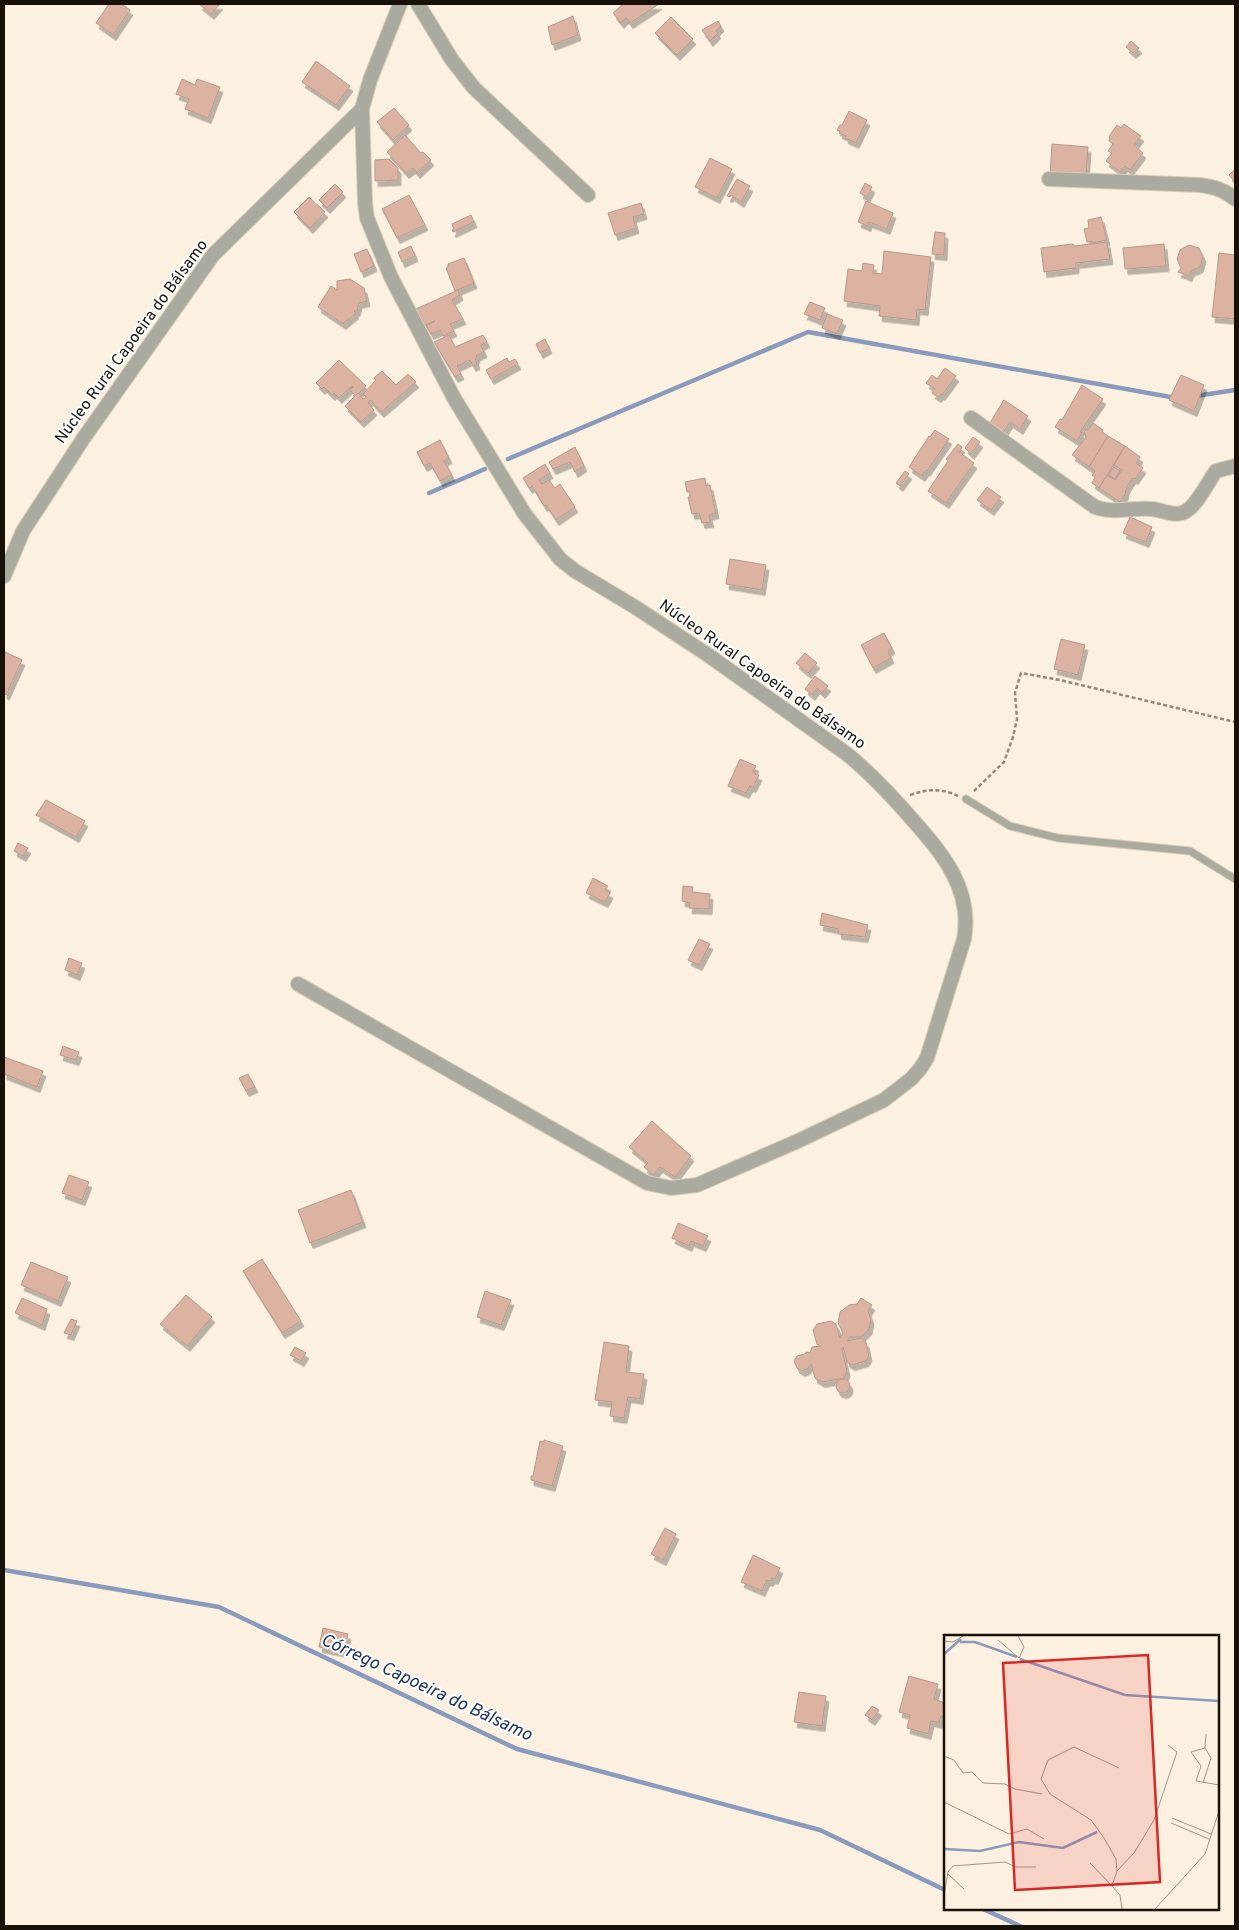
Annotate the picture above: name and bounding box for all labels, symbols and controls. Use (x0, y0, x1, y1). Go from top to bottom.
street label: Núcleo Rural Capoeira do Bálsamo (51, 236, 213, 448)
street label: Núcleo Rural Capoeira do Bálsamo (655, 596, 869, 754)
water label: Córrego Capoeira do Bálsamo (317, 1629, 536, 1747)
inset map (944, 1635, 1219, 1910)

